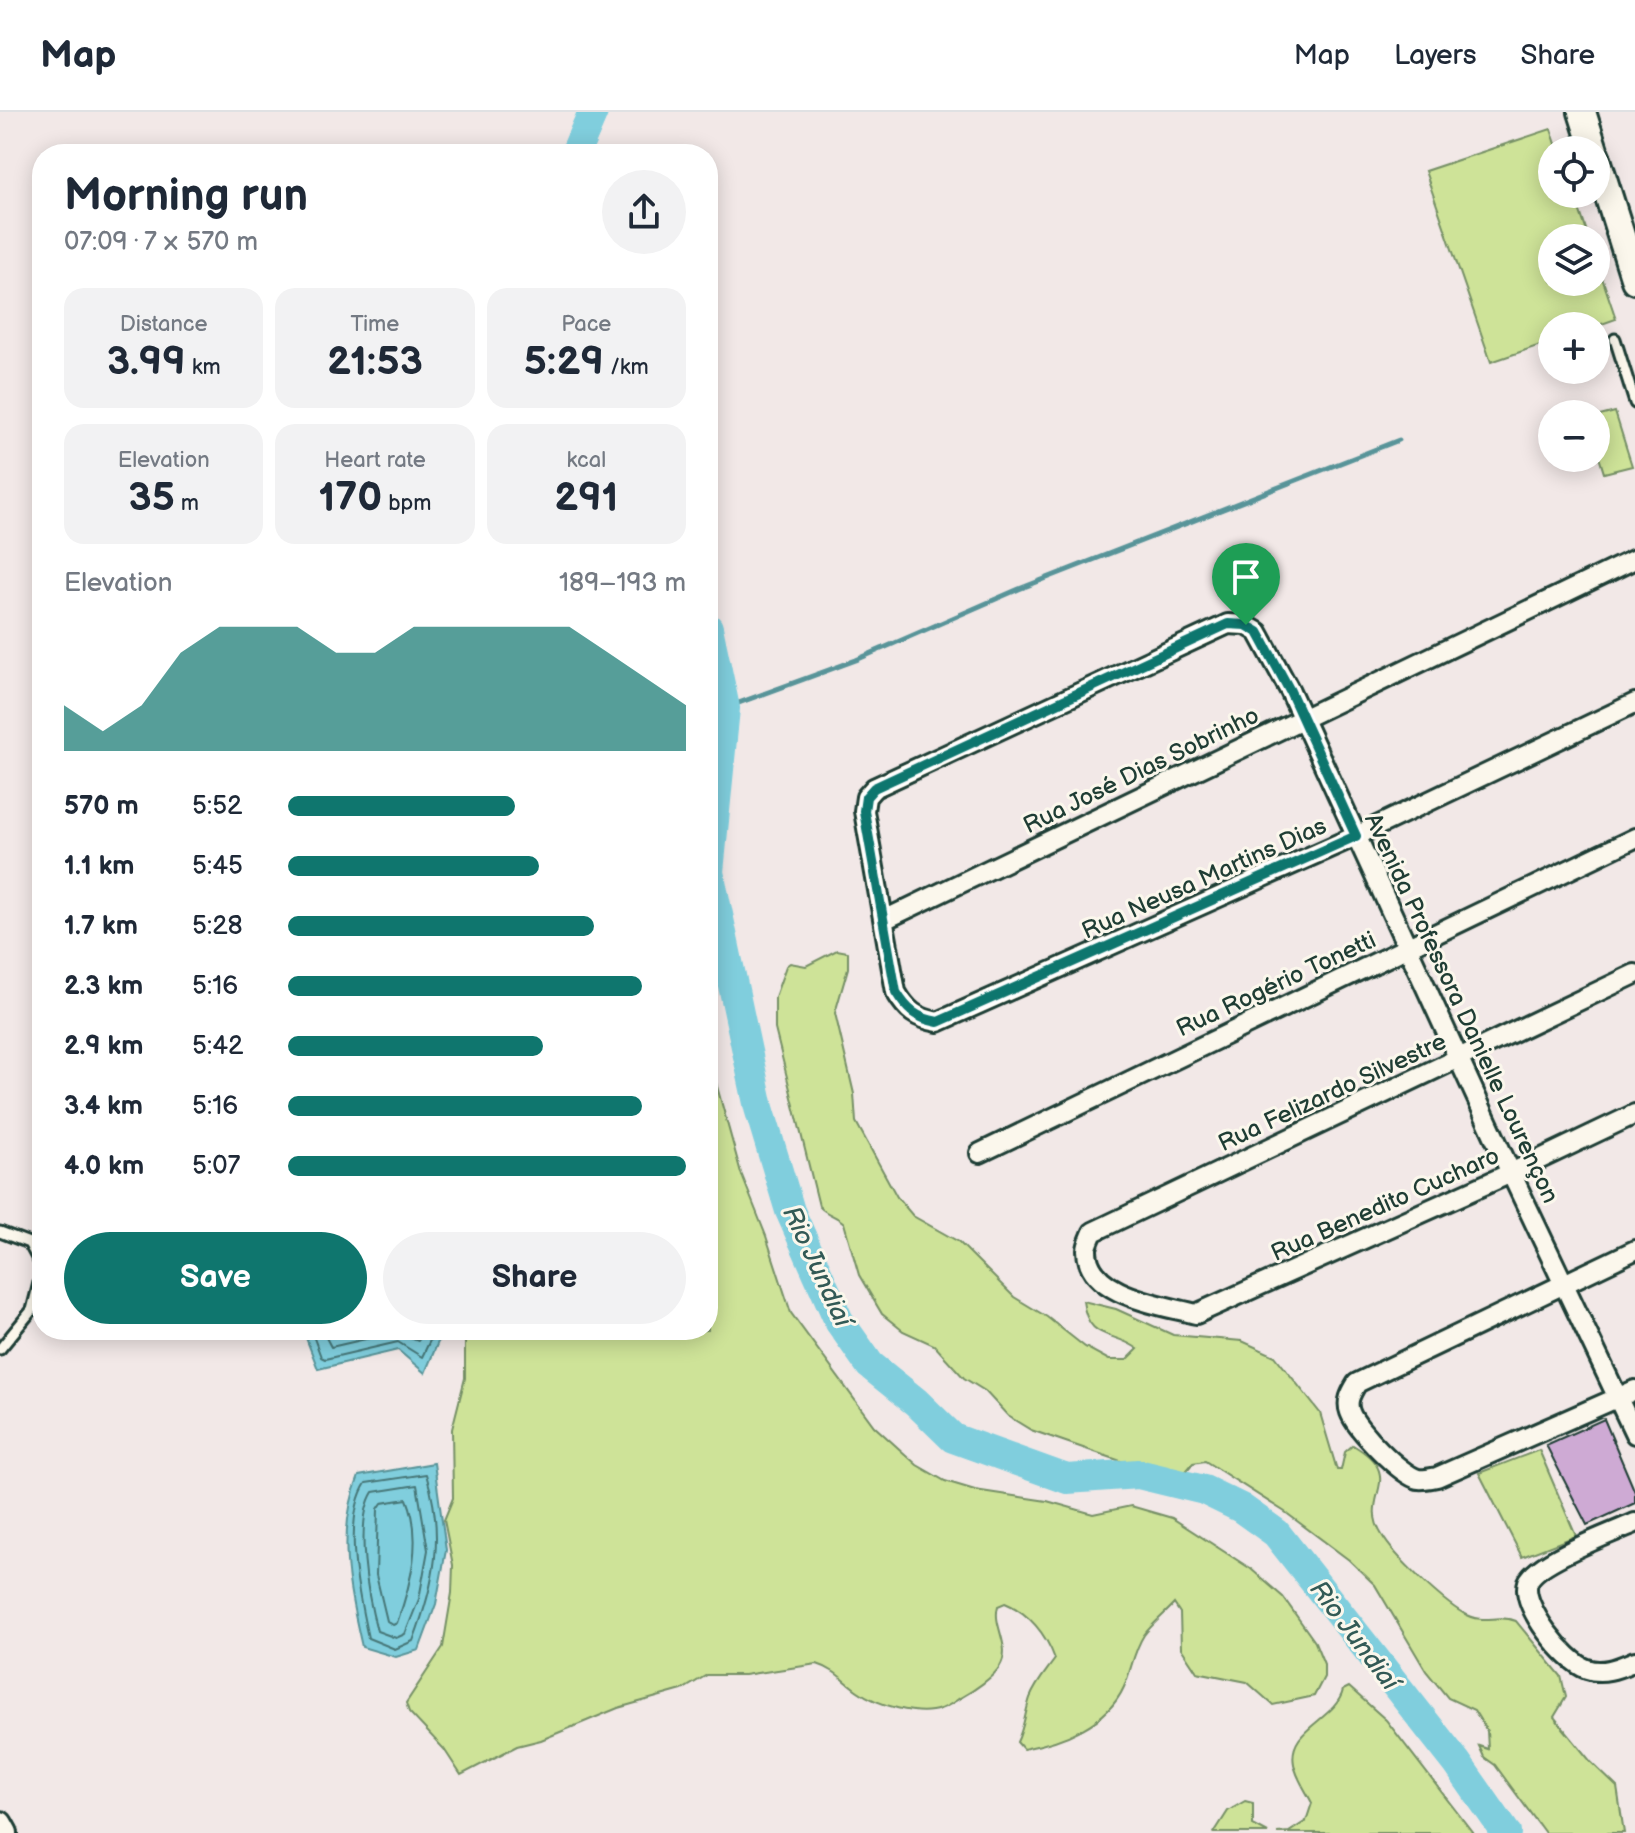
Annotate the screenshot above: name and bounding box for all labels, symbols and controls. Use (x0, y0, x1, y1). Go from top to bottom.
text: Map (40, 33, 116, 78)
text: Map (1294, 39, 1350, 72)
text: Layers (1394, 39, 1477, 72)
text: Share (1521, 39, 1595, 72)
map controls (1538, 136, 1610, 472)
button: locate (1538, 136, 1610, 208)
text: Morning run (64, 170, 308, 223)
button: share (602, 170, 686, 254)
button: layers (1538, 224, 1610, 296)
text: 07:09 · 7 × 570 m (64, 227, 258, 258)
text: Distance (120, 311, 208, 338)
text: Time (351, 311, 399, 338)
text: Pace (561, 311, 611, 338)
button: + (1538, 312, 1610, 384)
text: 3.99 (107, 338, 186, 386)
text: 21:53 (327, 338, 423, 386)
text: 5:29 (524, 338, 604, 386)
text: km (186, 354, 221, 381)
text: /km (604, 354, 649, 381)
button: − (1538, 400, 1610, 472)
text: Elevation (118, 447, 210, 474)
text: Heart rate (324, 447, 426, 474)
text: kcal (567, 447, 606, 474)
text: 35 (128, 474, 175, 522)
text: 170 (318, 474, 382, 522)
text: 291 (554, 474, 618, 522)
text: m (175, 490, 199, 517)
text: bpm (382, 490, 432, 517)
pin (1212, 543, 1280, 625)
icon: arrive (1224, 555, 1268, 599)
text: Elevation (64, 568, 172, 599)
text: 189–193 m (559, 568, 686, 599)
street label: Rua José Dias Sobrinho (1019, 701, 1264, 840)
text: 570 m (64, 791, 139, 822)
text: 5:52 (192, 791, 242, 822)
street label: Avenida Professora Danielle Lourençon (1358, 809, 1565, 1208)
street label: Rua Neusa Martins Dias (1077, 811, 1331, 946)
text: 1.1 km (64, 851, 134, 882)
text: 5:45 (192, 851, 243, 882)
text: 1.7 km (64, 911, 138, 942)
text: 5:28 (192, 911, 243, 942)
street label: Rua Rogério Tonetti (1172, 925, 1381, 1043)
text: 2.3 km (64, 971, 143, 1002)
text: 5:16 (192, 971, 238, 1002)
street label: Rua Felizardo Silvestre (1214, 1027, 1451, 1158)
text: 2.9 km (64, 1031, 143, 1062)
text: 5:42 (192, 1031, 243, 1062)
text: 3.4 km (64, 1091, 143, 1122)
text: 5:16 (192, 1091, 238, 1122)
street label: Rua Benedito Cucharo (1267, 1141, 1504, 1268)
text: 4.0 km (64, 1151, 144, 1182)
text: 5:07 (192, 1151, 240, 1182)
water label: Rio Jundiaí (775, 1202, 859, 1334)
button: Save (64, 1232, 367, 1324)
button: Share (383, 1232, 686, 1324)
water label: Rio Jundiaí (1303, 1575, 1407, 1699)

